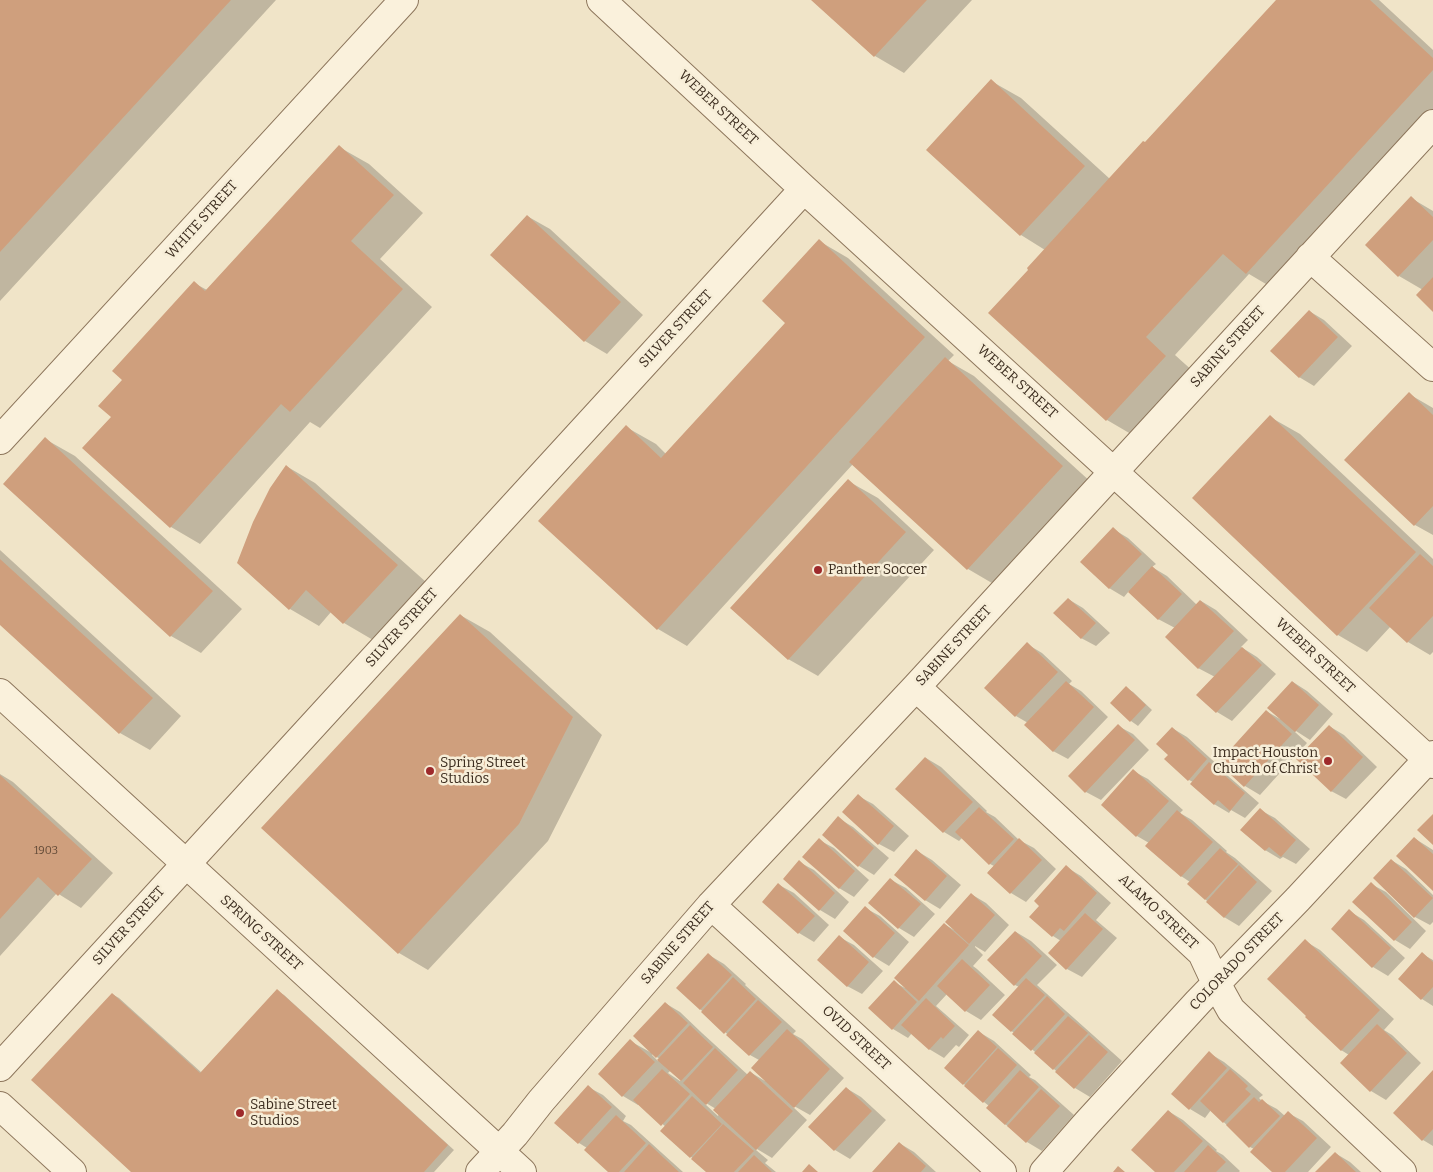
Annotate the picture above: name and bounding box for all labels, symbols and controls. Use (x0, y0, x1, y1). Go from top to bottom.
street label: WEBER STREET (675, 67, 761, 149)
street label: WHITE STREET (163, 178, 241, 262)
street label: SILVER STREET (636, 287, 716, 371)
street label: SABINE STREET (1187, 303, 1269, 391)
street label: WEBER STREET (973, 342, 1061, 422)
place label: Panther Soccer (828, 562, 927, 578)
marker: Panther Soccer (812, 564, 824, 576)
street label: SILVER STREET (362, 585, 442, 671)
street label: SABINE STREET (913, 602, 995, 690)
street label: WEBER STREET (1272, 615, 1358, 697)
place label: Impact Houston Church of Christ (1213, 745, 1318, 778)
place label: Spring Street Studios (440, 755, 525, 788)
marker: Impact Houston Church of Christ (1322, 755, 1334, 767)
marker: Spring Street Studios (424, 765, 436, 777)
house number: 1903 (34, 844, 58, 858)
street label: ALAMO STREET (1115, 871, 1201, 953)
street label: SILVER STREET (89, 883, 169, 969)
street label: SPRING STREET (217, 892, 305, 974)
street label: SABINE STREET (638, 898, 718, 988)
street label: COLORADO STREET (1186, 910, 1288, 1014)
street label: OVID STREET (818, 1002, 894, 1074)
place label: Sabine Street Studios (250, 1097, 337, 1130)
marker: Sabine Street Studios (234, 1107, 246, 1119)

